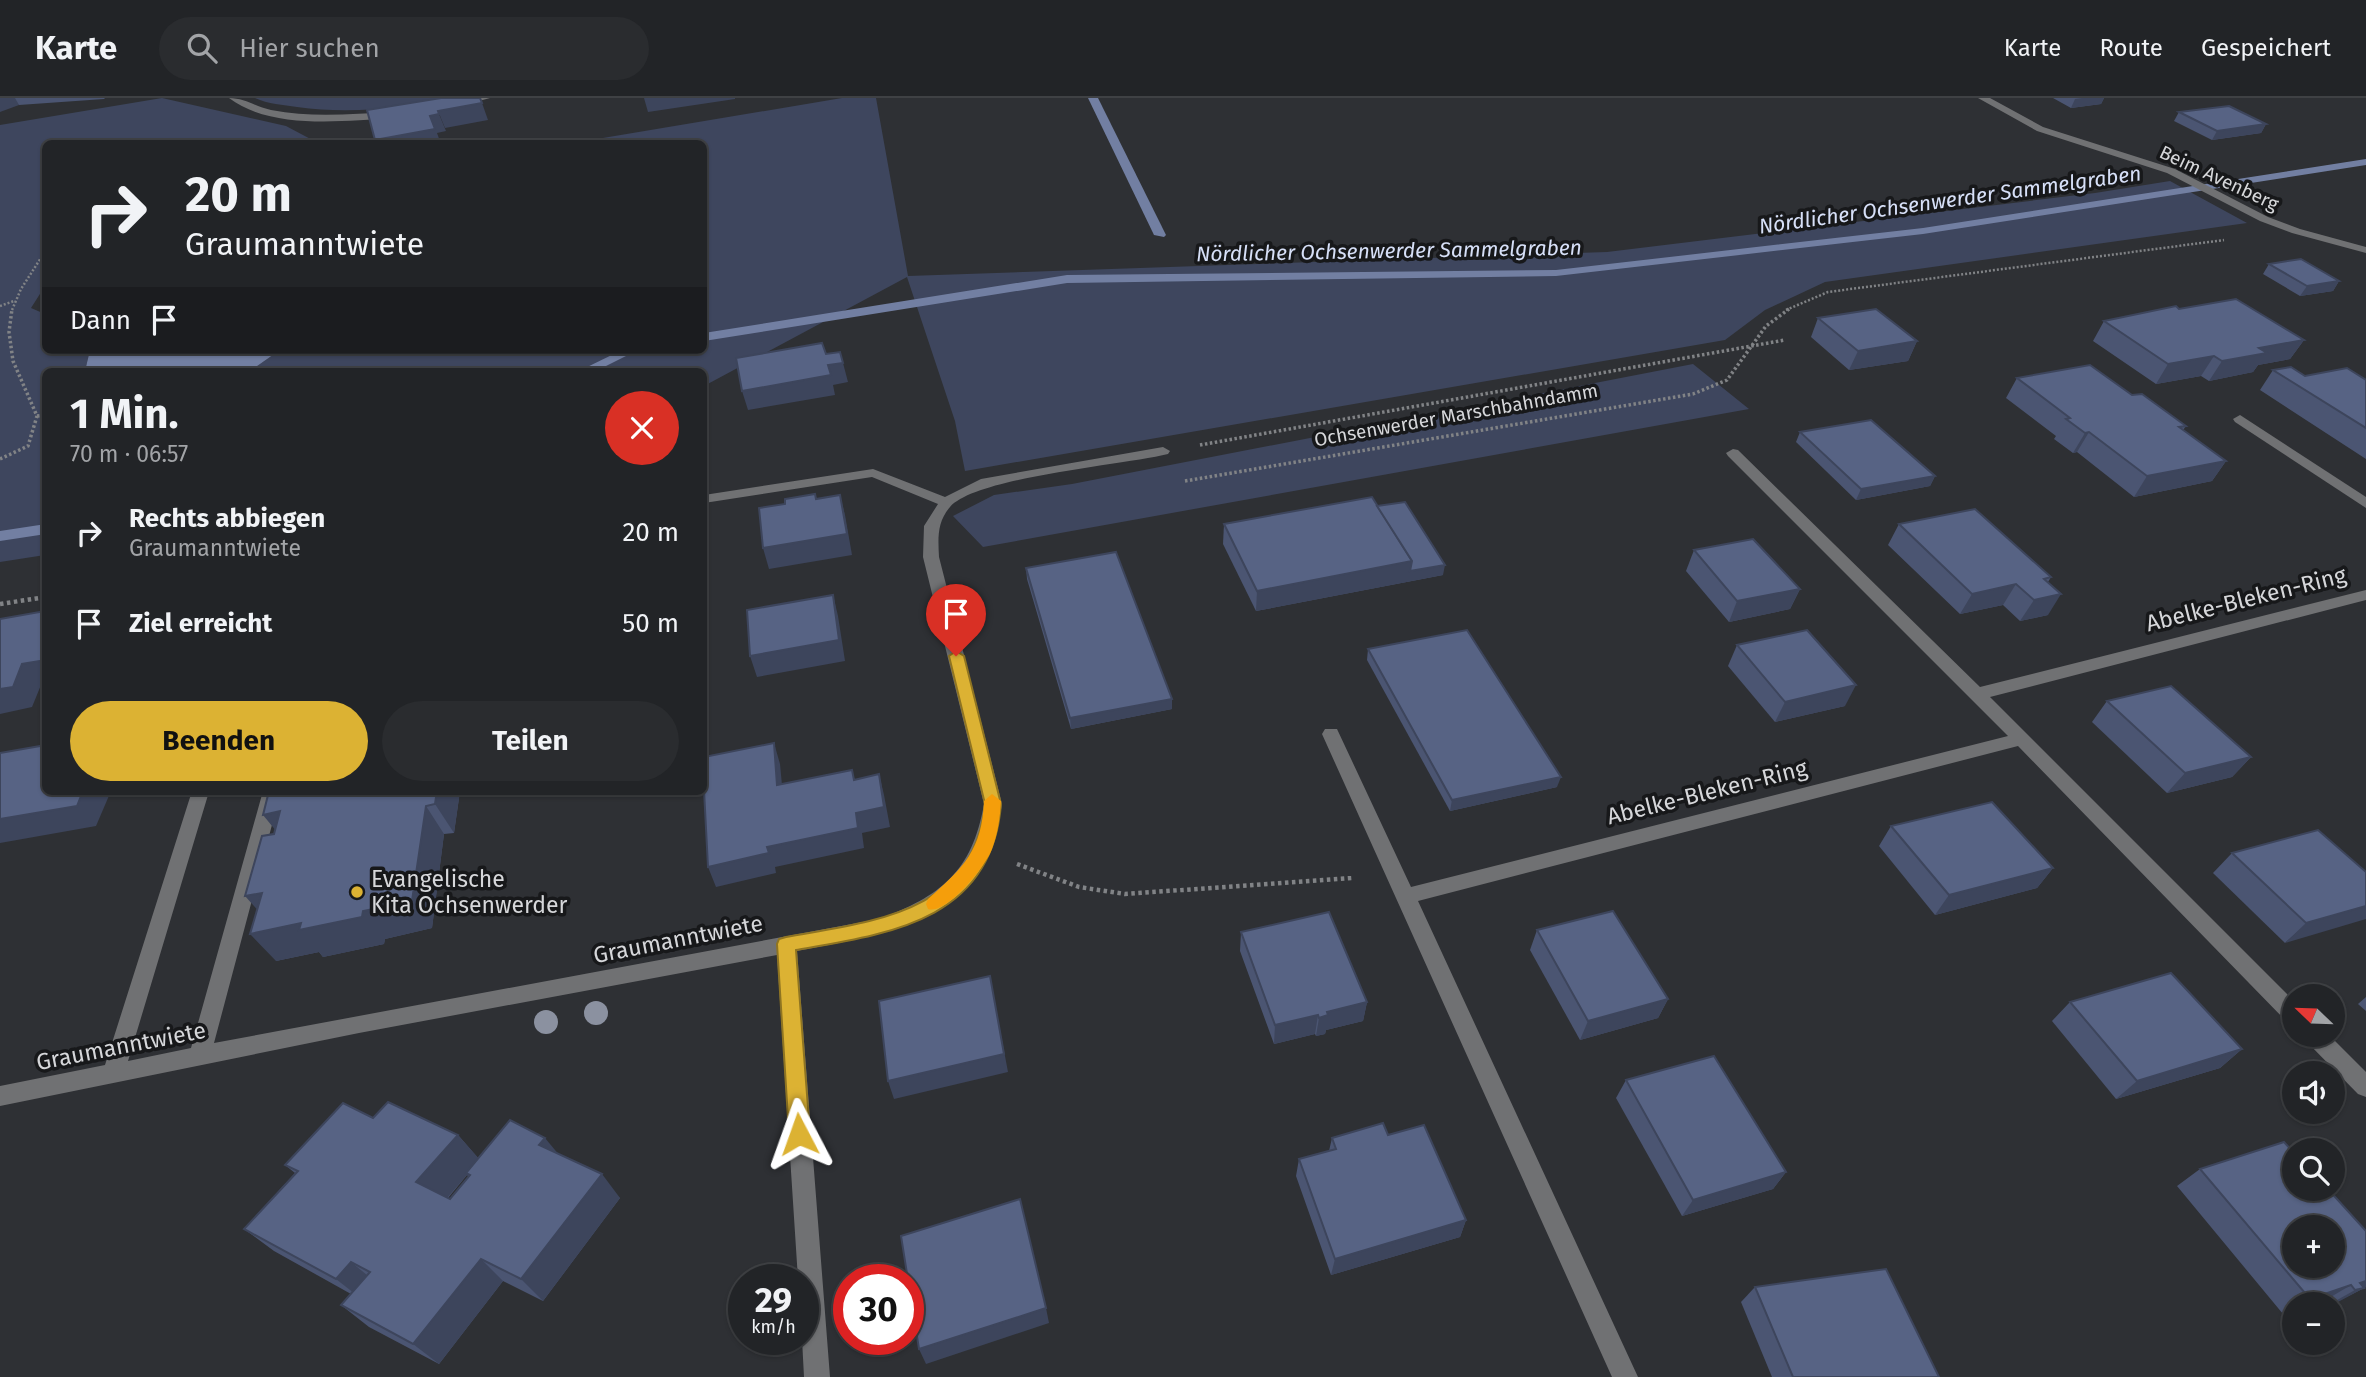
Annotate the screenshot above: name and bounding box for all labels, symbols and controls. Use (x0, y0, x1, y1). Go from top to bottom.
search box (159, 17, 649, 80)
text: Karte (35, 28, 117, 68)
icon: search (183, 29, 221, 67)
text: Hier suchen (239, 33, 380, 64)
text: Karte (2004, 34, 2061, 62)
text: Route (2099, 34, 2163, 62)
text: Gespeichert (2201, 34, 2331, 62)
street label: Beim Avenberg (2156, 140, 2282, 216)
water label: Nördlicher Ochsenwerder Sammelgraben (1757, 160, 2143, 240)
text: 20 m (185, 165, 292, 224)
icon: right (70, 168, 161, 259)
text: Graumanntwiete (185, 225, 424, 263)
water label: Nördlicher Ochsenwerder Sammelgraben (1196, 235, 1582, 267)
icon: arrive (145, 301, 183, 339)
text: Dann (70, 305, 131, 336)
street label: Ochsenwerder Marschbahndamm (1312, 379, 1600, 451)
text: 1 Min. (70, 389, 179, 439)
button: close (605, 391, 679, 465)
text: 70 m · 06:57 (70, 440, 188, 468)
text: Rechts abbiegen (129, 503, 325, 534)
icon: right (70, 514, 108, 552)
text: 20 m (622, 517, 679, 548)
text: Graumanntwiete (129, 534, 301, 562)
street label: Abelke-Bleken-Ring (2143, 561, 2349, 637)
pin (926, 584, 986, 656)
icon: arrive (937, 595, 975, 633)
icon: arrive (70, 605, 108, 643)
text: Ziel erreicht (129, 608, 272, 639)
text: 50 m (622, 608, 679, 639)
button: Beenden (70, 701, 368, 781)
button: Teilen (382, 701, 679, 781)
street label: Abelke-Bleken-Ring (1604, 754, 1810, 830)
place label: Evangelische Kita Ochsenwerder (371, 865, 567, 919)
marker: Evangelische Kita Ochsenwerder (349, 884, 365, 900)
street label: Graumanntwiete (591, 909, 765, 969)
north arrow (2282, 984, 2345, 1046)
map controls (2282, 984, 2345, 1355)
street label: Graumanntwiete (34, 1016, 208, 1076)
button: sound (2282, 1061, 2345, 1124)
position arrow (762, 1097, 836, 1171)
button: search (2282, 1138, 2345, 1201)
button: + (2282, 1215, 2345, 1278)
speed limit sign: 30 (833, 1264, 924, 1355)
text: 29 (755, 1279, 792, 1321)
button: − (2282, 1292, 2345, 1355)
text: km/h (751, 1316, 796, 1338)

